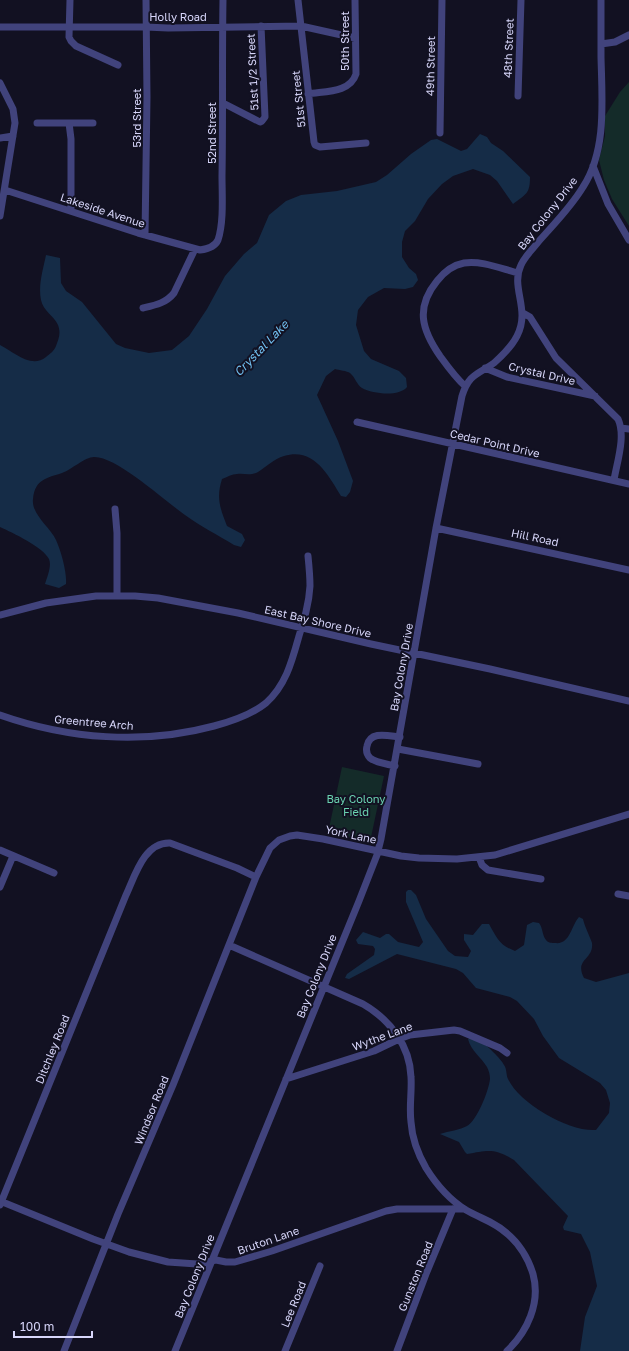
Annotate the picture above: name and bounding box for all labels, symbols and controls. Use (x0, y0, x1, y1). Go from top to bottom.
street label: Holly Road (149, 10, 207, 23)
street label: 50th Street (338, 11, 351, 71)
street label: 48th Street (500, 18, 516, 78)
street label: 51st 1/2 Street (243, 33, 261, 111)
street label: 49th Street (423, 36, 437, 96)
street label: 51st Street (289, 70, 307, 128)
street label: 53rd Street (130, 88, 143, 148)
street label: 52nd Street (205, 102, 218, 164)
street label: Bay Colony Drive (514, 174, 580, 252)
street label: Lakeside Avenue (59, 190, 147, 230)
water label: Crystal Lake (231, 316, 292, 379)
street label: Crystal Drive (507, 359, 577, 387)
street label: Cedar Point Drive (449, 426, 541, 460)
street label: Hill Road (510, 526, 560, 548)
street label: East Bay Shore Drive (263, 602, 373, 640)
street label: Bay Colony Drive (387, 622, 415, 712)
street label: Greentree Arch (54, 712, 134, 732)
park label: Bay Colony Field (326, 792, 386, 818)
street label: York Lane (324, 822, 378, 846)
street label: Bay Colony Drive (293, 932, 339, 1020)
street label: Ditchley Road (32, 1013, 72, 1085)
street label: Wythe Lane (350, 1019, 414, 1053)
street label: Windsor Road (131, 1074, 171, 1146)
street label: Bruton Lane (235, 1223, 301, 1257)
street label: Bay Colony Drive (171, 1232, 217, 1320)
street label: Gunston Road (395, 1239, 435, 1313)
street label: Lee Road (278, 1279, 308, 1329)
scale bar (14, 1313, 92, 1339)
text: 100 m (20, 1319, 54, 1334)

